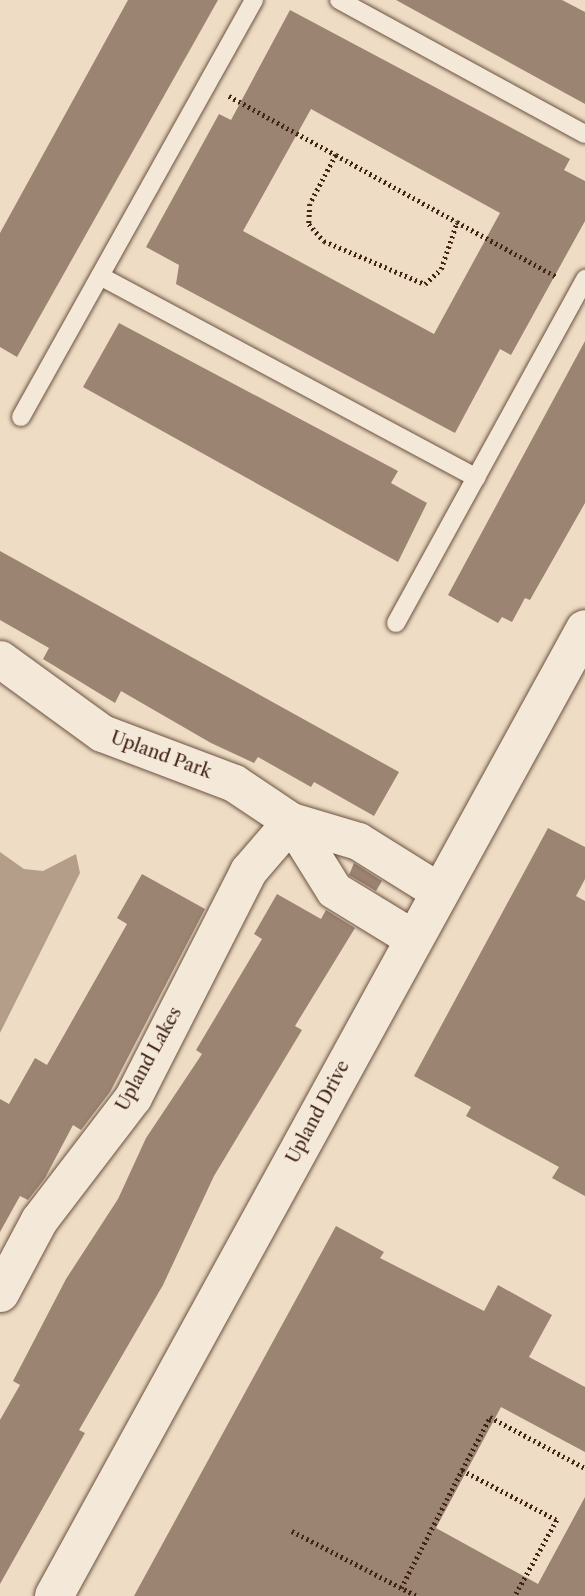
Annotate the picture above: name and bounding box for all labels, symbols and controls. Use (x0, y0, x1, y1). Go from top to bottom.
street label: Upland Park (108, 727, 214, 783)
street label: Upland Lakes (112, 1003, 186, 1115)
street label: Upland Drive (282, 1057, 354, 1167)

